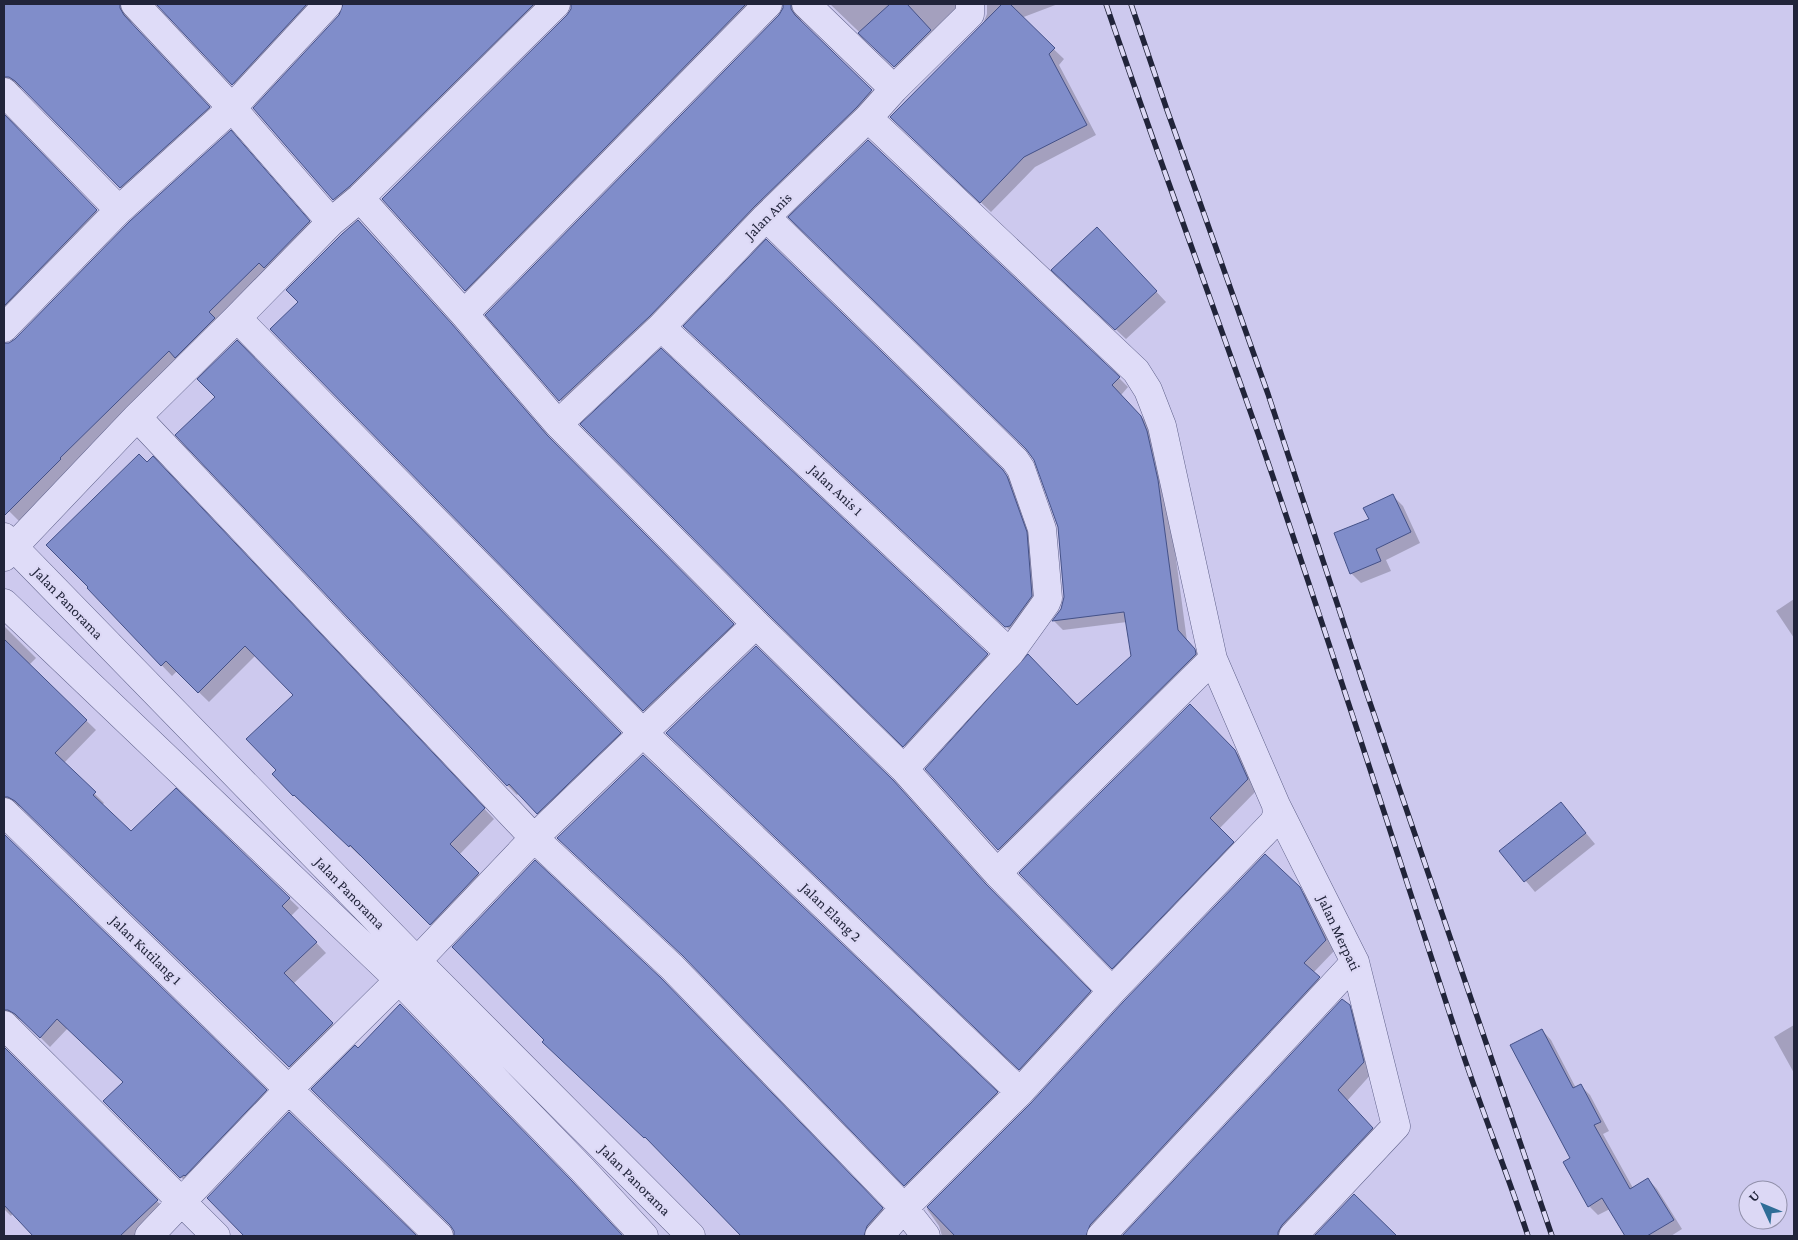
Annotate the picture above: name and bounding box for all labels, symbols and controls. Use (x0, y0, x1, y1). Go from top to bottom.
street label: Jalan Anis (740, 189, 795, 245)
street label: Jalan Anis 1 (804, 460, 866, 520)
street label: Jalan Panorama (28, 562, 106, 643)
street label: Jalan Panorama (310, 852, 388, 933)
street label: Jalan Elang 2 (795, 878, 864, 945)
street label: Jalan Merpati (1313, 891, 1363, 974)
street label: Jalan Kutilang 1 (105, 911, 185, 989)
street label: Jalan Panorama (594, 1140, 674, 1220)
north arrow (1738, 1180, 1788, 1230)
text: U (1745, 1187, 1763, 1205)

